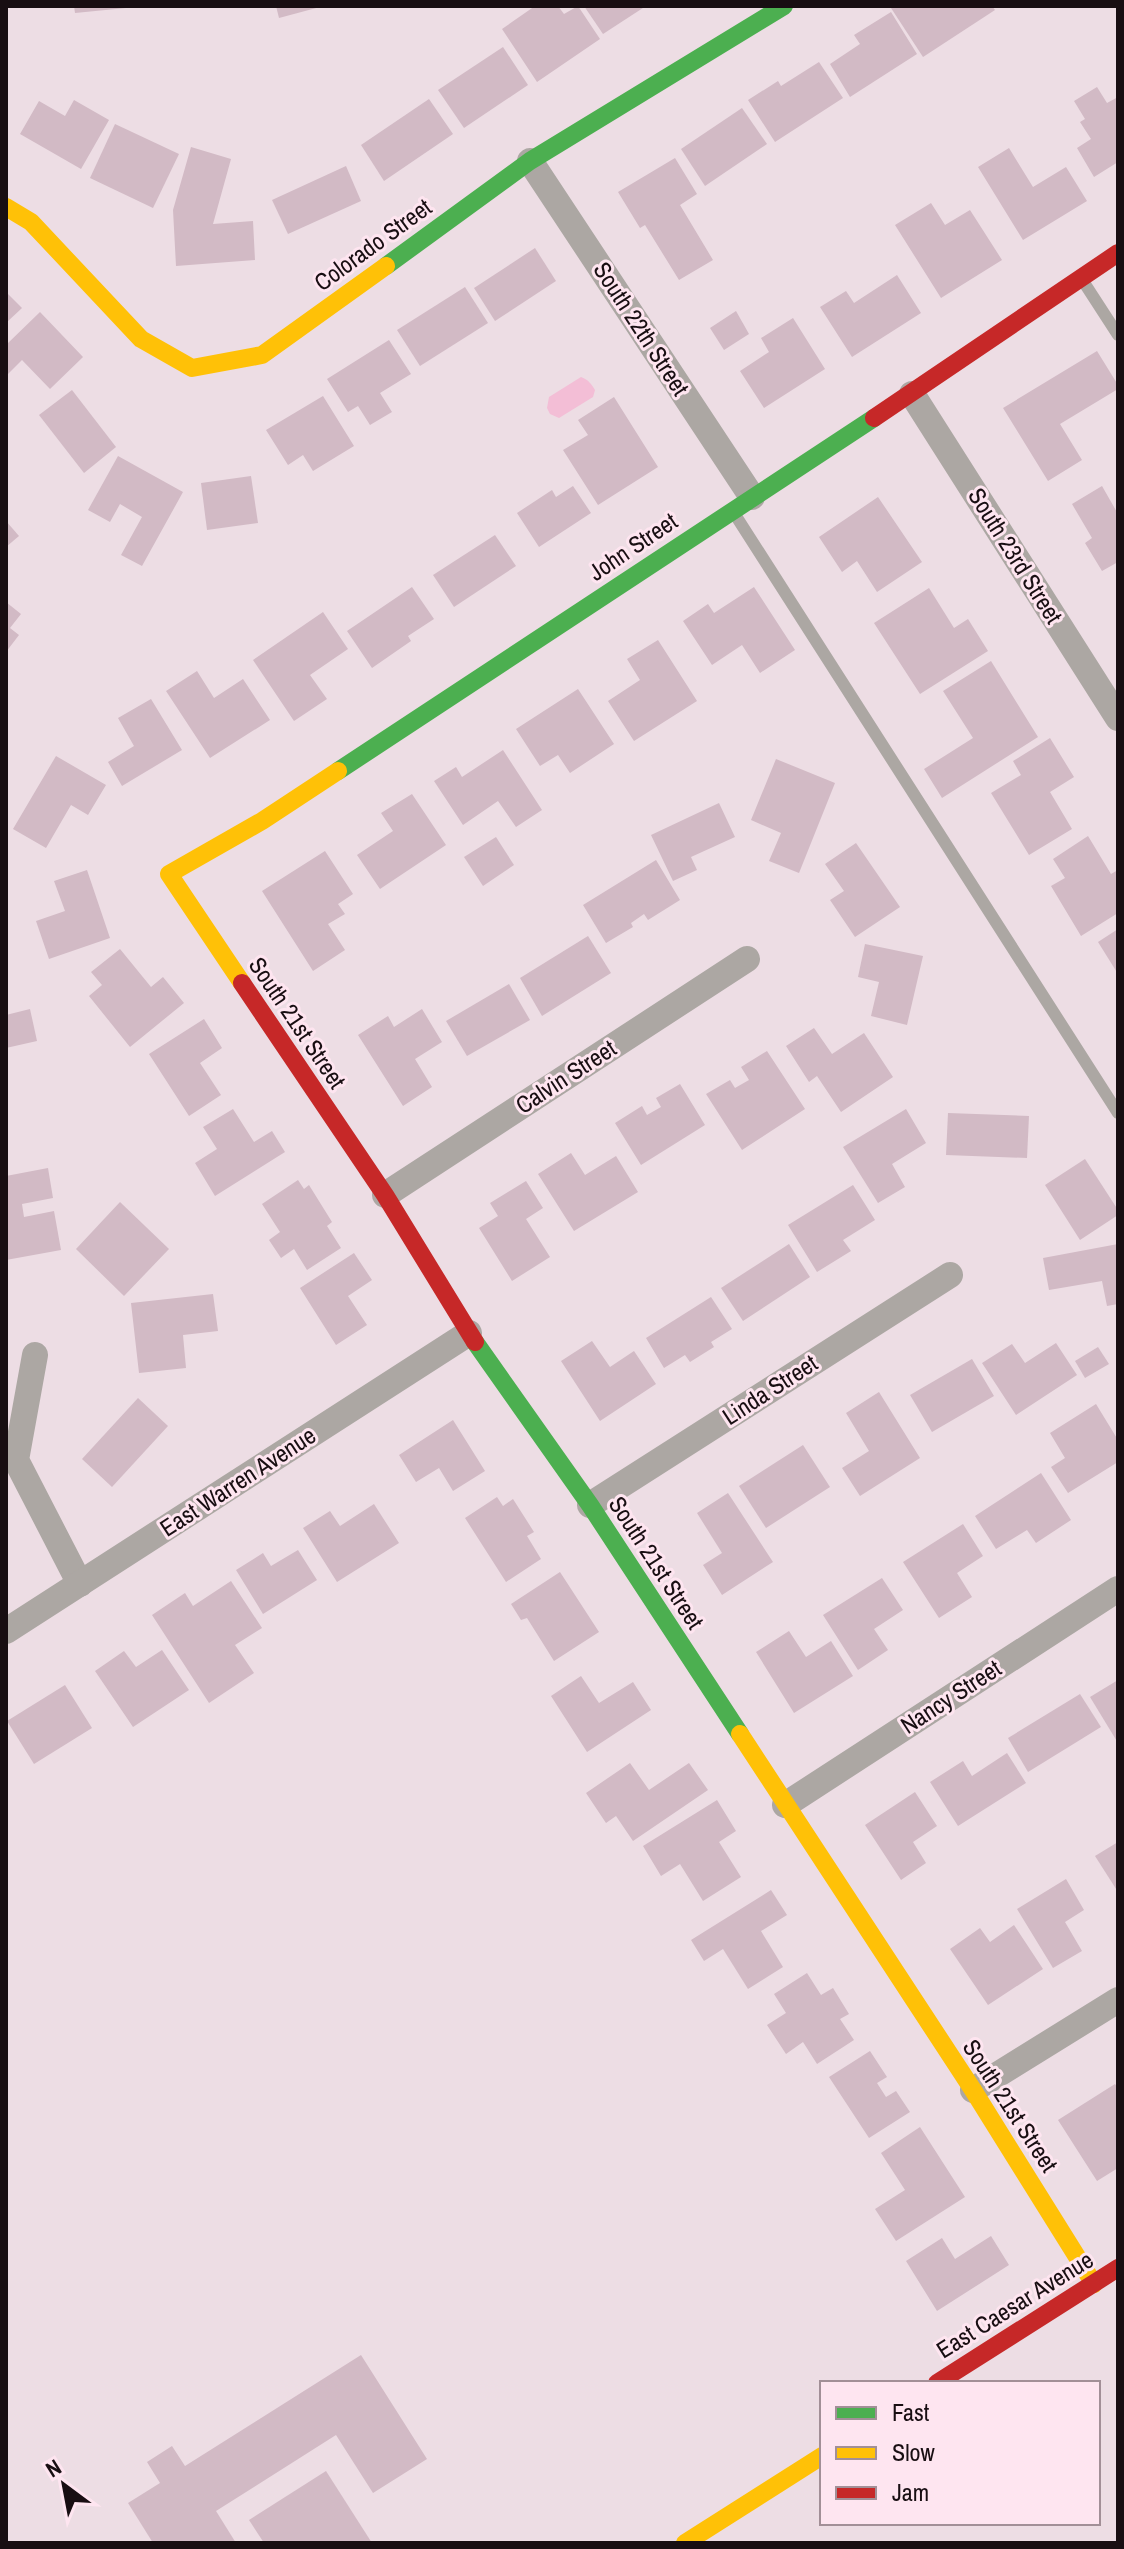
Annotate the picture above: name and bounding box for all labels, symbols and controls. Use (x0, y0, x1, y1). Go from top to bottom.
street label: Colorado Street (307, 190, 438, 298)
street label: South 22th Street (587, 255, 697, 402)
street label: South 23rd Street (961, 482, 1071, 630)
street label: John Street (582, 504, 684, 588)
street label: South 21st Street (242, 950, 354, 1095)
street label: Calvin Street (509, 1031, 622, 1121)
street label: Linda Street (716, 1346, 824, 1432)
street label: East Warren Avenue (153, 1419, 321, 1543)
street label: South 21st Street (602, 1490, 712, 1635)
street label: Nancy Street (894, 1651, 1007, 1741)
street label: South 21st Street (956, 2033, 1066, 2178)
street label: East Caesar Avenue (930, 2243, 1099, 2365)
legend (820, 2381, 1100, 2525)
text: Fast (892, 2396, 930, 2428)
text: Slow (892, 2436, 935, 2468)
north arrow (24, 2445, 104, 2525)
text: N (40, 2452, 67, 2484)
text: Jam (892, 2476, 929, 2508)

